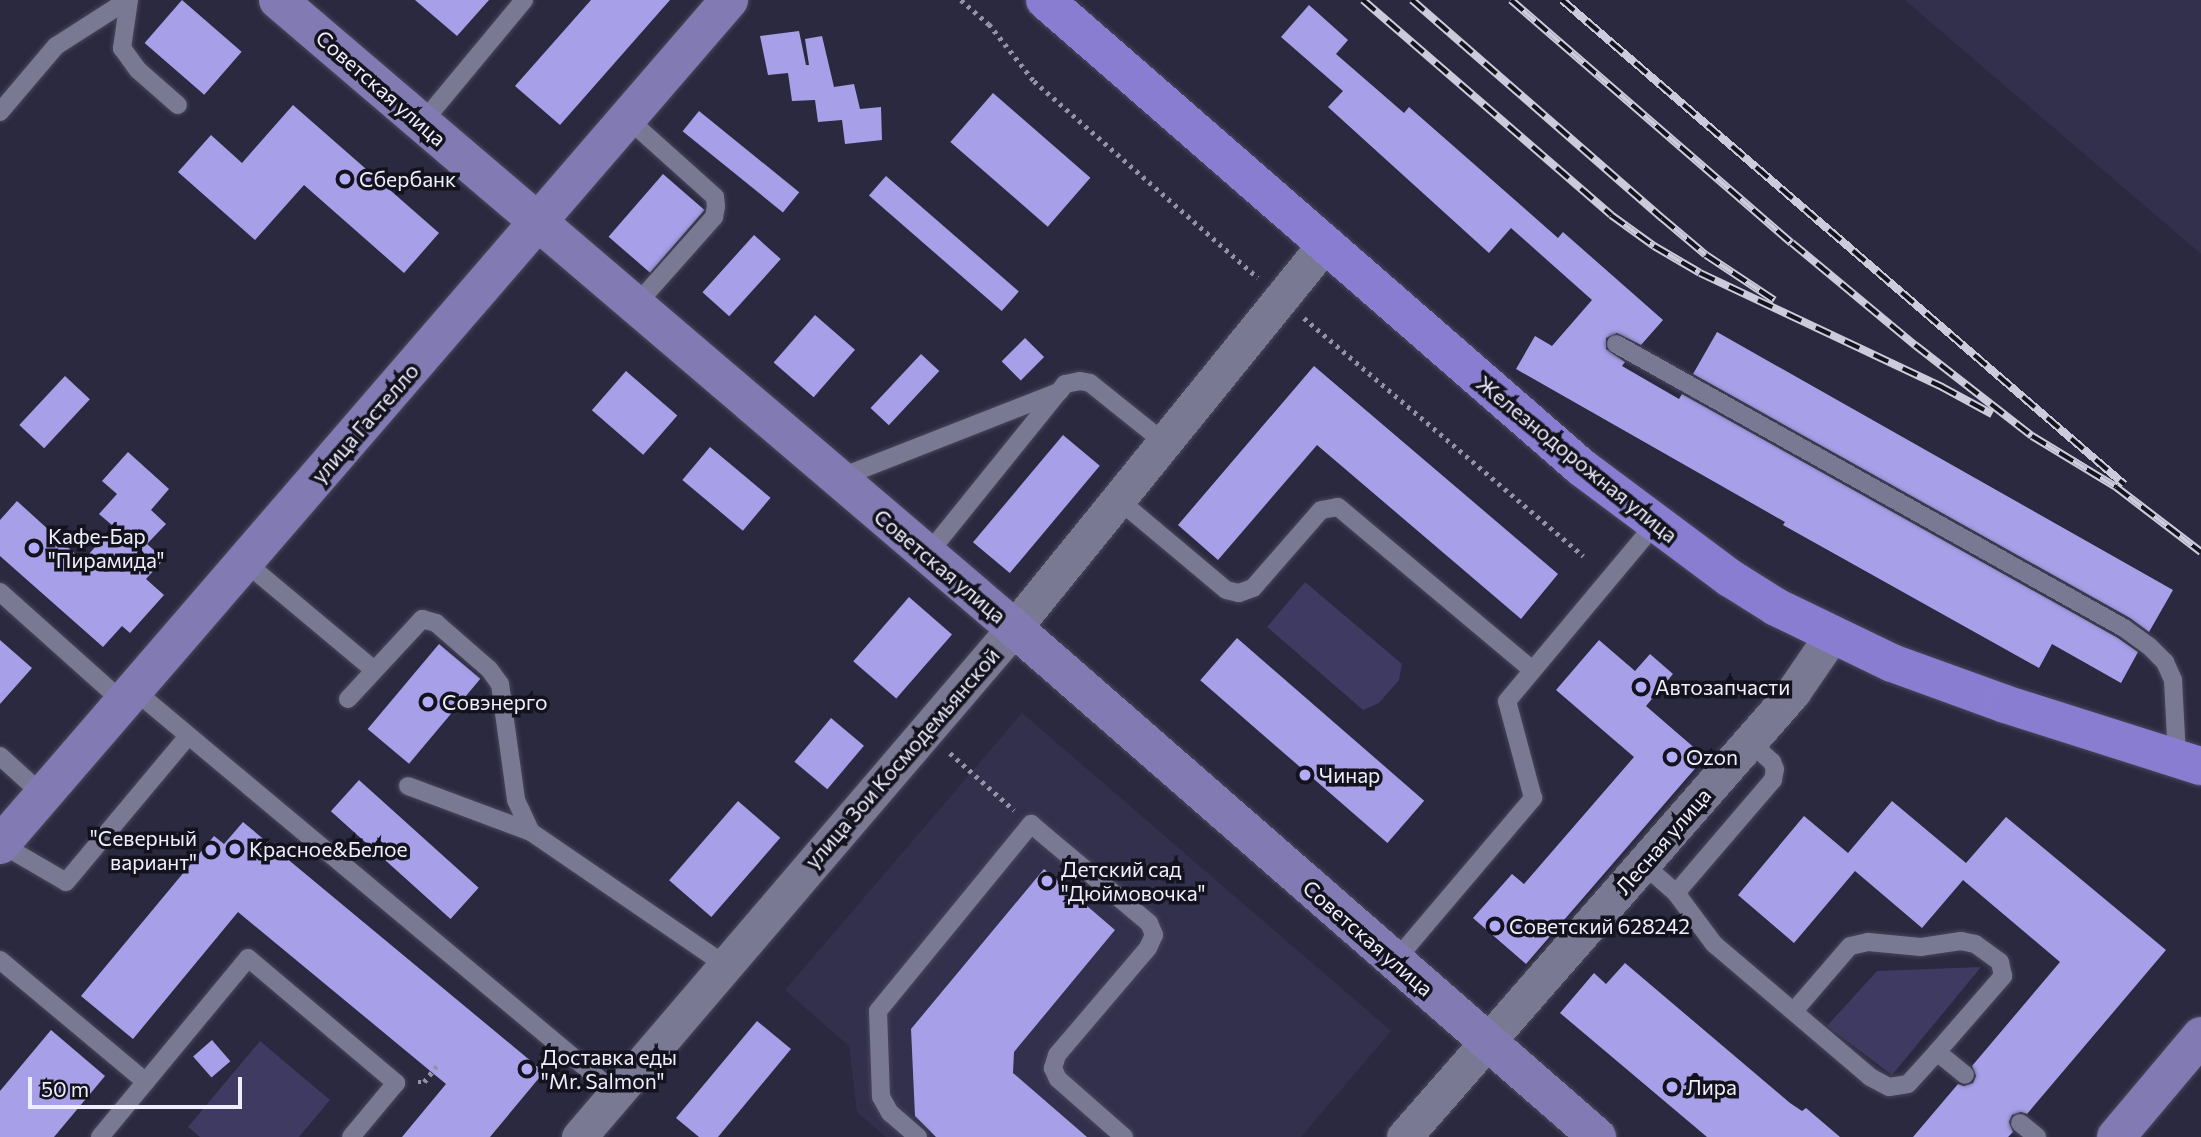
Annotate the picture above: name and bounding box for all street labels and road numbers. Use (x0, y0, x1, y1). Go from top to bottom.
street label: Советская улица (311, 25, 451, 151)
street label: улица Гастелло (306, 358, 424, 488)
street label: Железнодорожная улица (1472, 370, 1682, 548)
street label: Советская улица (869, 504, 1011, 628)
street label: улица Зои Космодемьянской (799, 643, 1005, 873)
street label: Лесная улица (1610, 783, 1716, 899)
street label: Советская улица (1298, 875, 1438, 1001)

